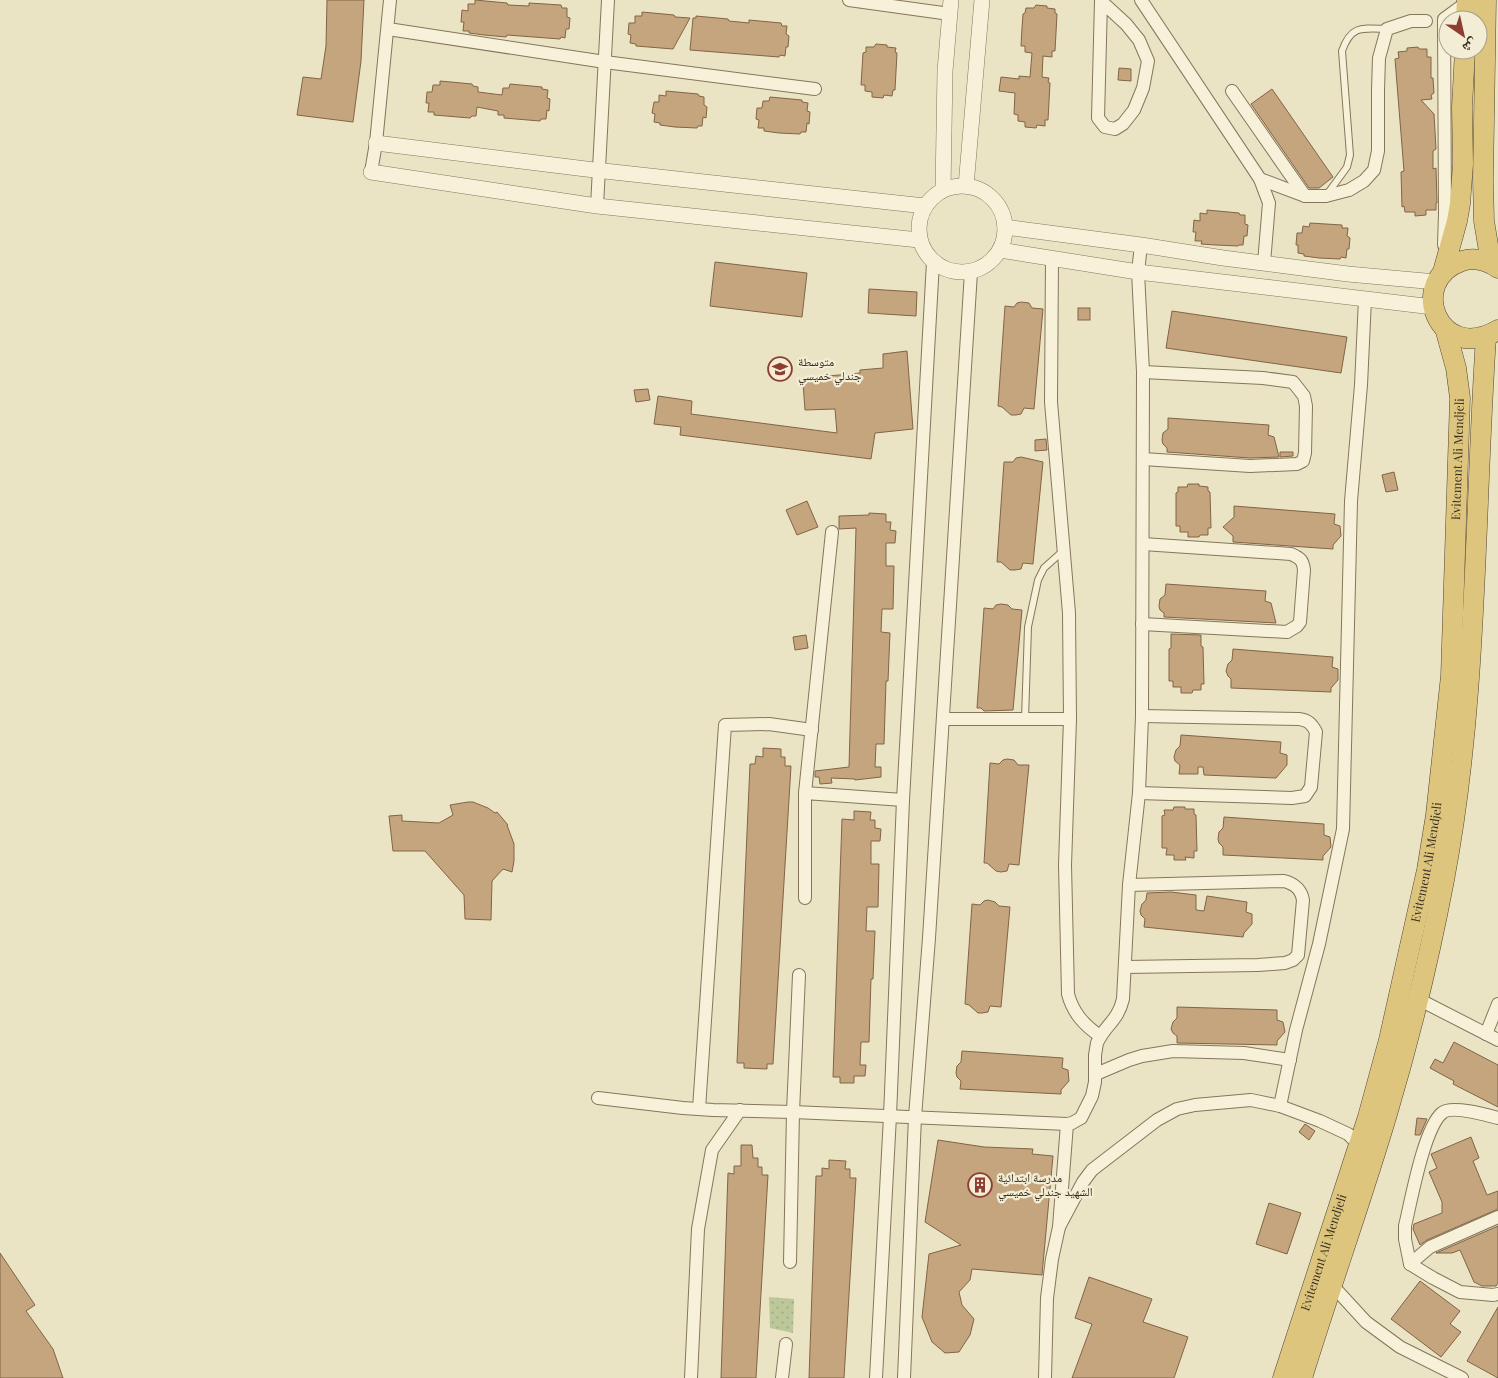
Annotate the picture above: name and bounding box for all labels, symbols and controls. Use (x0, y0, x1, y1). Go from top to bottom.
north arrow (1438, 10, 1488, 60)
text: ش (1459, 34, 1482, 58)
place label: متوسطة جندلي خميسي (798, 353, 862, 386)
school or university icon: متوسطة جندلي خميسي (767, 356, 793, 382)
street label: Evitement Ali Mendjeli (1447, 397, 1467, 520)
street label: Evitement Ali Mendjeli (1407, 801, 1444, 924)
place label: مدرسة ابتدائية الشهيد جندلي خميسي (998, 1169, 1093, 1202)
building icon: مدرسة ابتدائية الشهيد جندلي خميسي (967, 1172, 993, 1198)
street label: Evitement Ali Mendjeli (1296, 1191, 1350, 1313)

